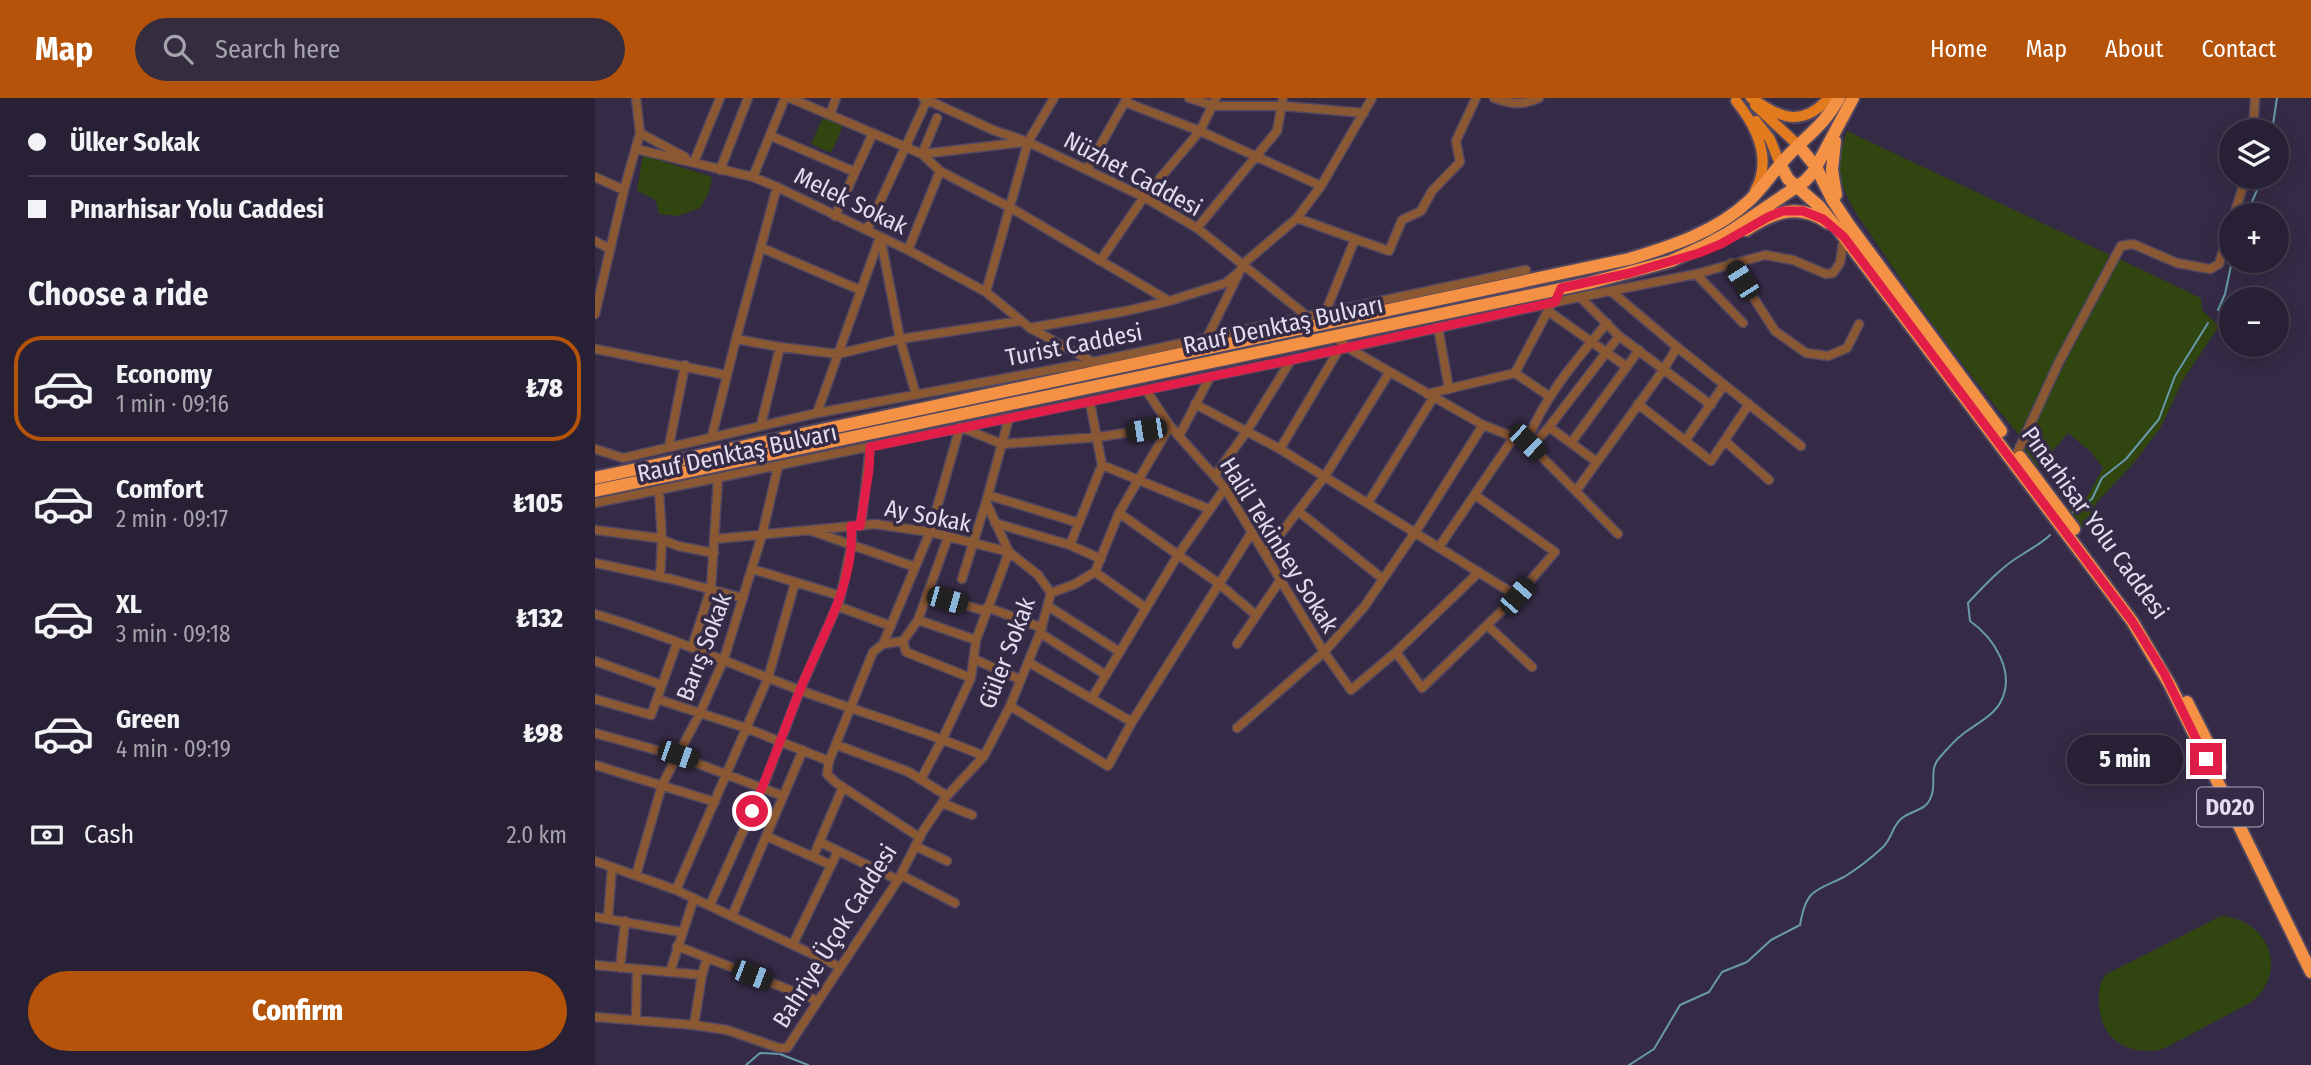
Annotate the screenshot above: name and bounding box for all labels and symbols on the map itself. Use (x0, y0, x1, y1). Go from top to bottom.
street label: Nüzhet Caddesi (1059, 126, 1207, 222)
street label: Melek Sokak (790, 162, 913, 241)
car (1722, 257, 1763, 303)
street label: Rauf Denktaş Bulvarı (1181, 290, 1385, 360)
street label: Turist Caddesi (1003, 318, 1145, 372)
car (1124, 416, 1169, 444)
street label: Rauf Denktaş Bulvarı (635, 418, 839, 488)
car (1505, 420, 1550, 464)
street label: Pınarhisar Yolu Caddesi (2016, 421, 2174, 625)
street label: Halil Tekinbey Sokak (1214, 452, 1345, 638)
street label: Ay Sokak (882, 494, 974, 538)
car (1496, 573, 1539, 619)
car (924, 584, 971, 616)
street label: Barış Sokak (671, 588, 738, 705)
street label: Güler Sokak (973, 593, 1041, 712)
callout: 5 min (2066, 734, 2181, 784)
car (655, 738, 702, 772)
route end (2190, 743, 2222, 775)
road number: D020 (2197, 788, 2263, 827)
route start (736, 795, 768, 827)
street label: Bahriye Üçok Caddesi (767, 839, 903, 1033)
car (729, 958, 776, 992)

